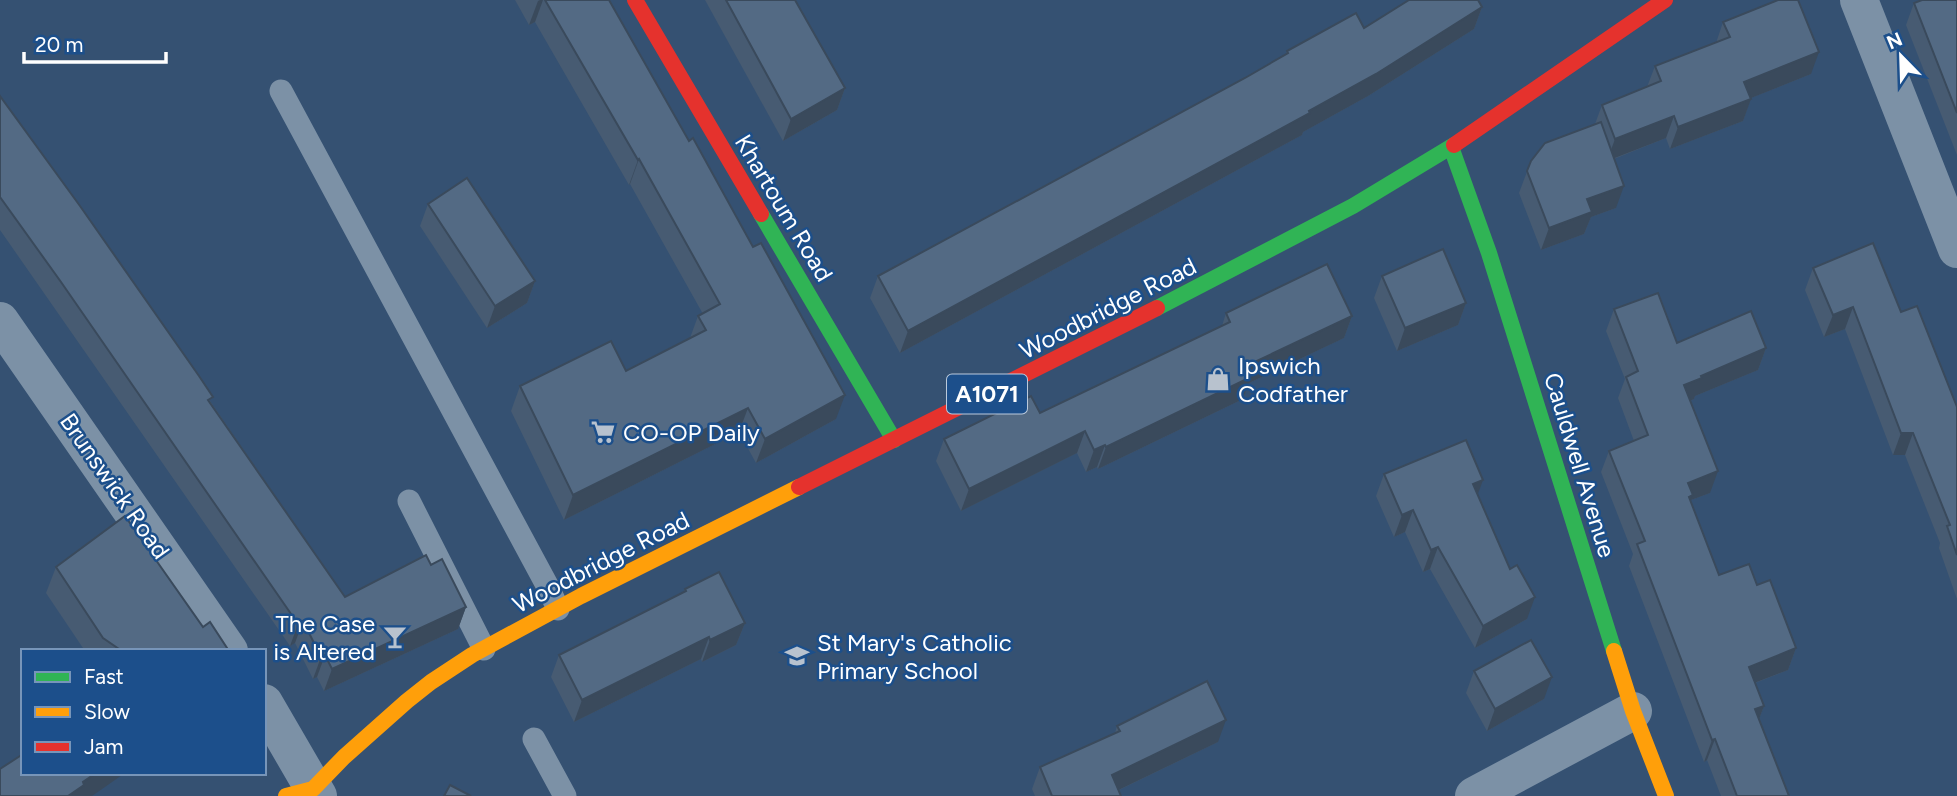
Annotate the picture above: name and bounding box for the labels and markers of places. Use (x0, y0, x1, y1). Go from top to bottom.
place label: Ipswich Codfather (1238, 351, 1348, 408)
shop icon: Ipswich Codfather (1204, 365, 1232, 393)
supermarket icon: CO-OP Daily (589, 418, 617, 446)
place label: CO-OP Daily (623, 418, 760, 447)
place label: The Case is Altered (273, 609, 375, 666)
bar icon: The Case is Altered (381, 623, 409, 651)
place label: St Mary's Catholic Primary School (817, 628, 1012, 685)
school or university icon: St Mary's Catholic Primary School (783, 642, 811, 670)

